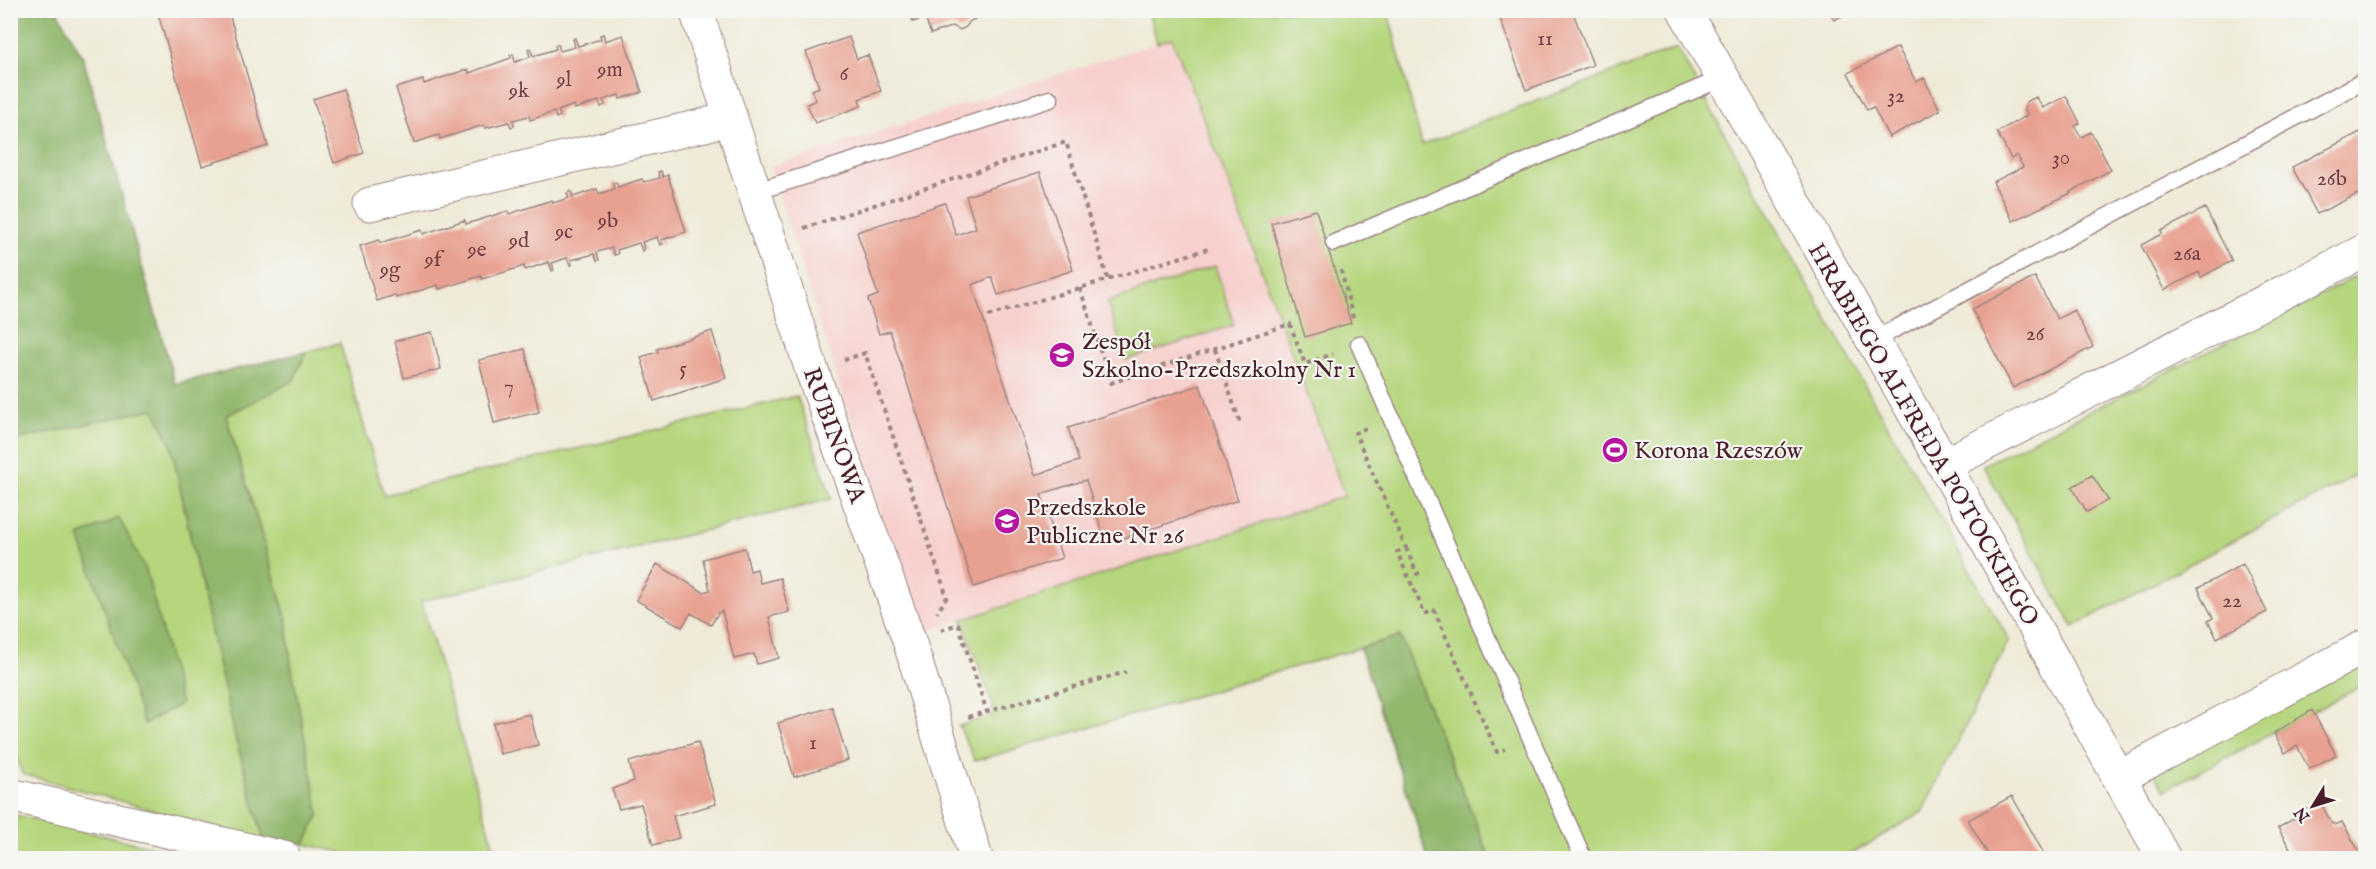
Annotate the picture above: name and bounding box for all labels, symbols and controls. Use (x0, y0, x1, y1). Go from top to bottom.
house number: 11 (1537, 26, 1553, 53)
house number: 9m (596, 57, 623, 84)
house number: 6 (840, 61, 850, 88)
house number: 9l (556, 67, 572, 94)
house number: 9k (508, 78, 530, 105)
house number: 32 (1887, 83, 1905, 110)
house number: 30 (2052, 145, 2070, 172)
house number: 26b (2317, 166, 2347, 193)
house number: 9b (597, 208, 618, 235)
house number: 9c (554, 219, 573, 246)
house number: 9d (508, 228, 530, 255)
house number: 9e (467, 237, 487, 264)
street label: HRABIEGO ALFREDA POTOCKIEGO (1800, 238, 2045, 632)
house number: 26a (2173, 241, 2202, 268)
house number: 9f (424, 247, 445, 274)
house number: 9g (379, 257, 401, 284)
house number: 26 (2026, 321, 2045, 348)
place label: Zespół Szkolno-Przedszkolny Nr 1 (1082, 327, 1356, 386)
school or university icon: Zespół Szkolno-Przedszkolny Nr 1 (1047, 340, 1077, 370)
house number: 5 (679, 356, 687, 383)
street label: RUBINOWA (795, 364, 873, 508)
house number: 7 (504, 374, 514, 401)
sports icon: Korona Rzeszów (1600, 435, 1630, 465)
place label: Korona Rzeszów (1634, 436, 1804, 467)
place label: Przedszkole Publiczne Nr 26 (1026, 493, 1185, 552)
school or university icon: Przedszkole Publiczne Nr 26 (992, 506, 1022, 536)
house number: 22 (2222, 588, 2242, 615)
house number: 1 (809, 730, 817, 757)
north arrow (2283, 776, 2343, 836)
text: N (2291, 802, 2316, 826)

